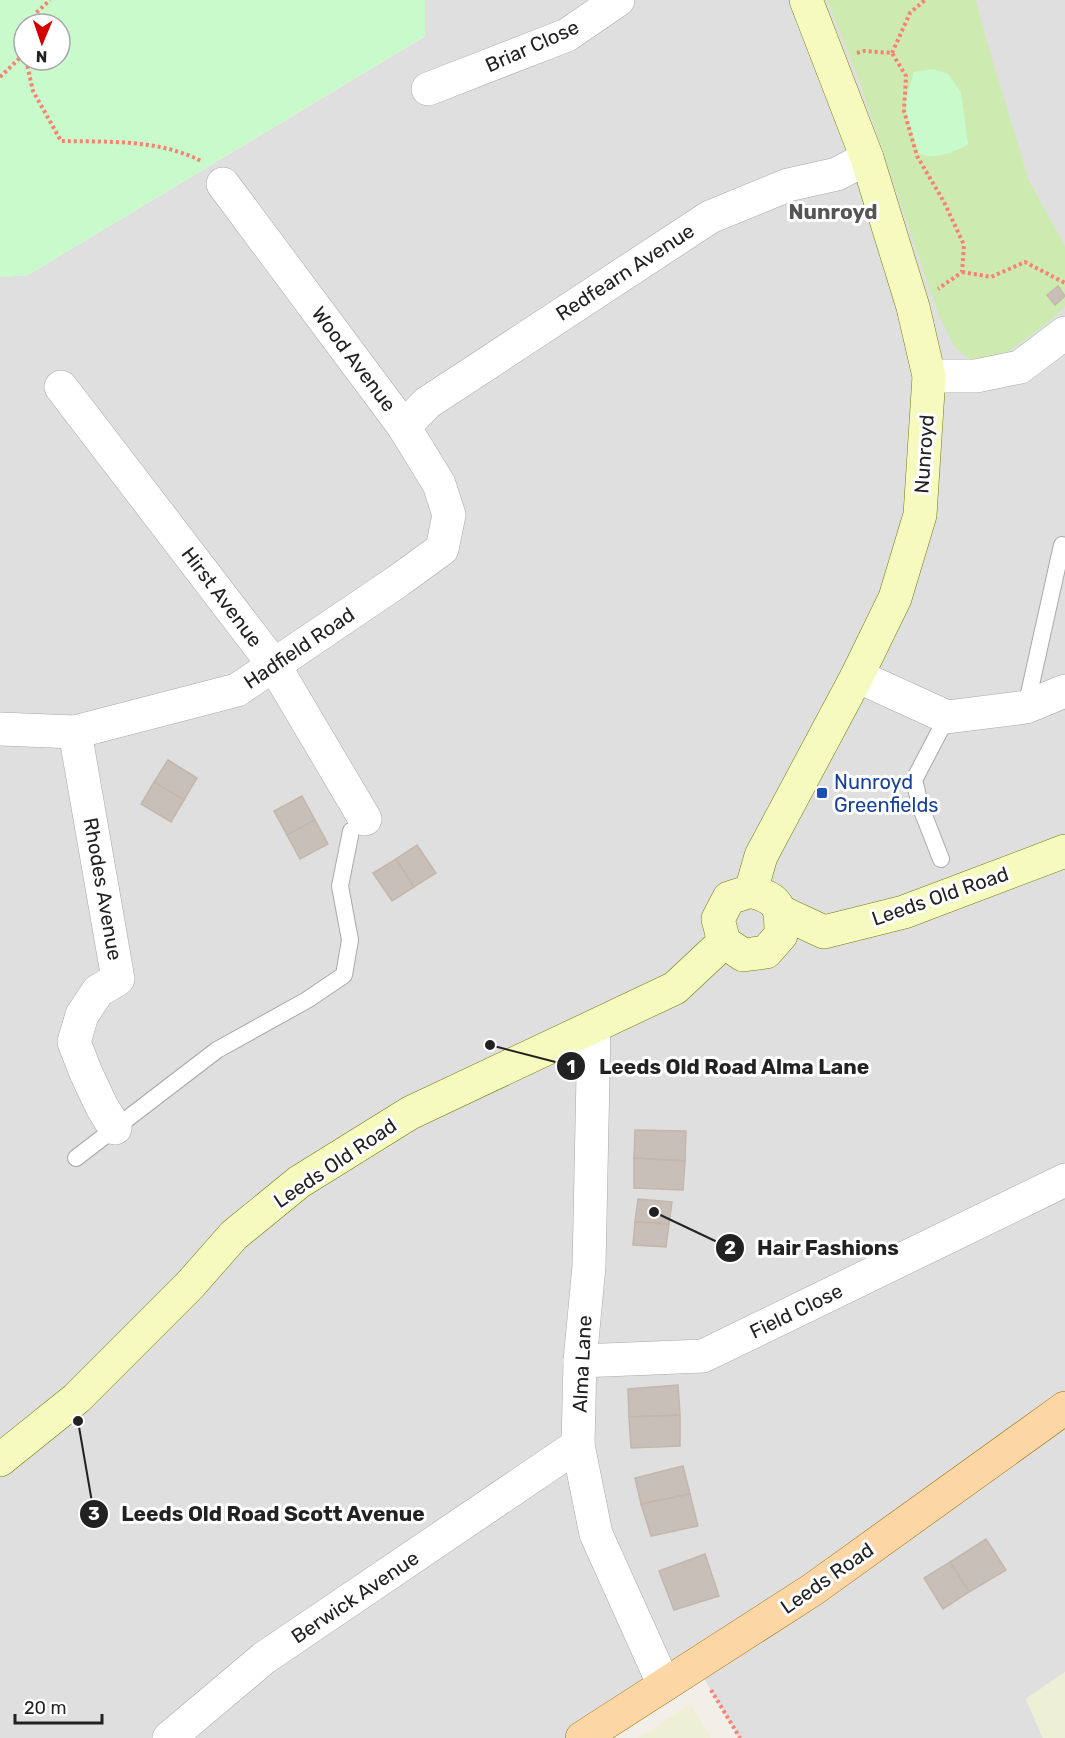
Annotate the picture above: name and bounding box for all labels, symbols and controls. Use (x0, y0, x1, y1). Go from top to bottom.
north arrow (12, 12, 72, 72)
street label: Briar Close (481, 15, 583, 77)
text: N (35, 47, 48, 66)
district label: Nunroyd (788, 199, 878, 224)
street label: Redfearn Avenue (551, 218, 699, 326)
street label: Wood Avenue (307, 302, 401, 416)
street label: Nunroyd (909, 414, 939, 494)
street label: Hirst Avenue (177, 542, 267, 652)
street label: Hadfield Road (239, 602, 359, 694)
place label: Nunroyd Greenfields (834, 770, 939, 817)
marker: Nunroyd Greenfields (815, 786, 829, 800)
street label: Rhodes Avenue (79, 816, 127, 962)
street label: Leeds Old Road (868, 861, 1012, 931)
callout: Leeds Old Road Alma Lane (556, 1047, 881, 1086)
text: Leeds Old Road Alma Lane (599, 1054, 869, 1079)
text: 1 (567, 1056, 575, 1078)
street label: Leeds Old Road (269, 1113, 401, 1213)
callout: Hair Fashions (715, 1228, 911, 1267)
text: Hair Fashions (757, 1235, 899, 1260)
text: 2 (724, 1237, 736, 1259)
street label: Field Close (746, 1278, 846, 1344)
street label: Alma Lane (567, 1315, 597, 1413)
callout: Leeds Old Road Scott Avenue (79, 1494, 437, 1533)
text: Leeds Old Road Scott Avenue (121, 1501, 425, 1526)
text: 3 (88, 1503, 100, 1525)
street label: Leeds Road (776, 1537, 878, 1619)
street label: Berwick Avenue (287, 1545, 423, 1649)
scale bar (15, 1687, 102, 1725)
text: 20 m (24, 1697, 66, 1719)

